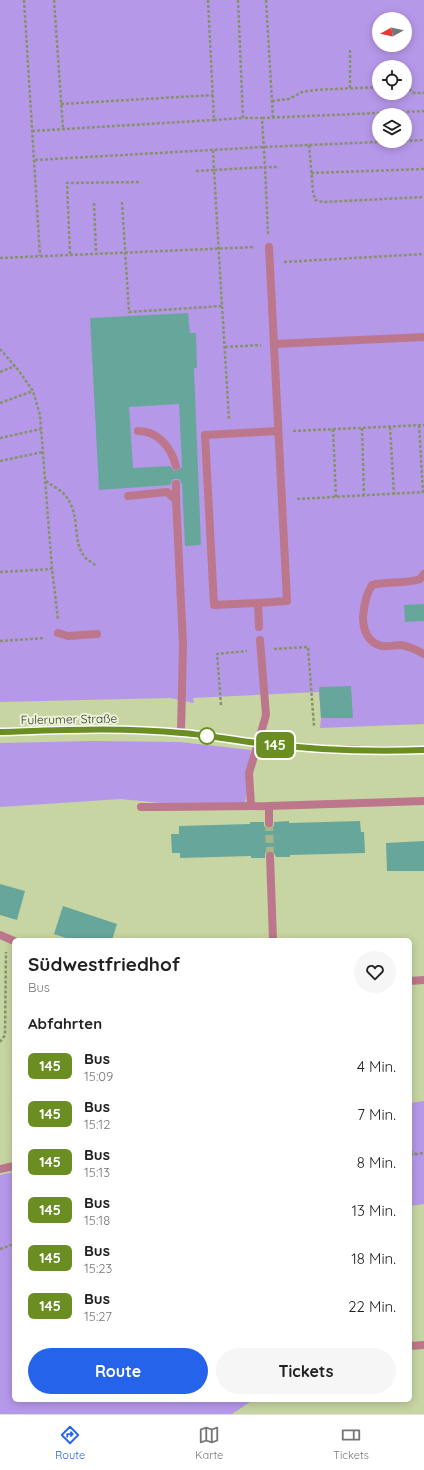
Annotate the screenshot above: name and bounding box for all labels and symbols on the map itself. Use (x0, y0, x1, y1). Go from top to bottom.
north arrow (372, 12, 412, 52)
street label: Fulerumer Straße (21, 711, 118, 727)
unlabelled marker (198, 727, 216, 745)
line badge: 145 (252, 732, 298, 758)

